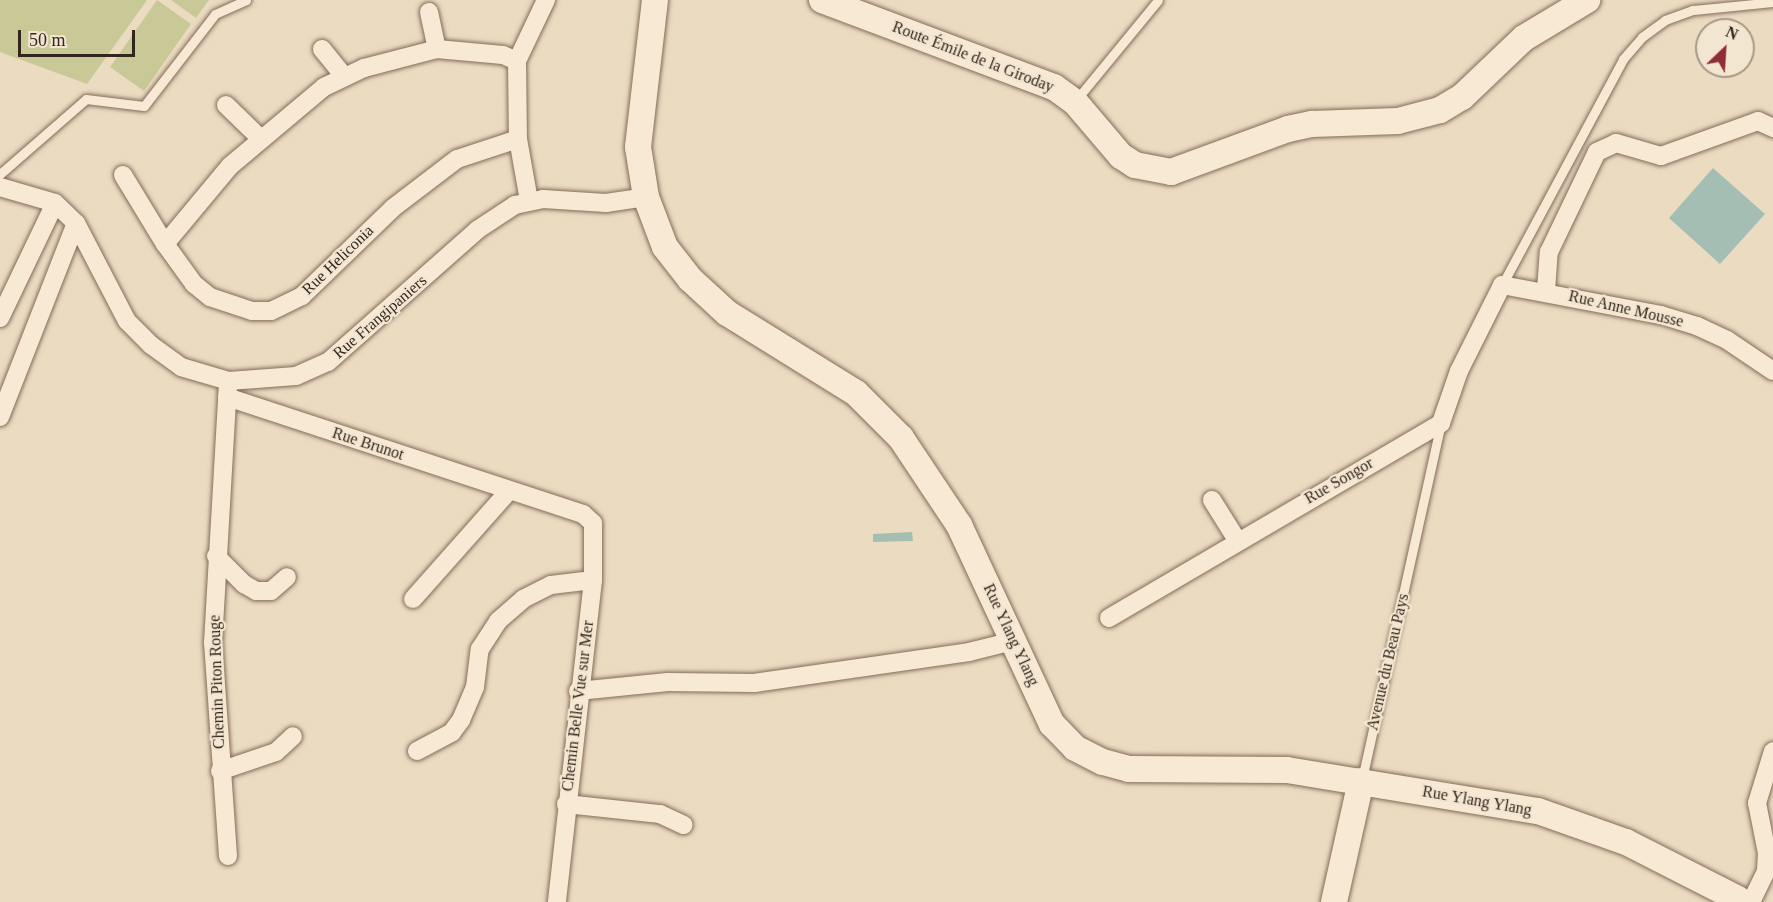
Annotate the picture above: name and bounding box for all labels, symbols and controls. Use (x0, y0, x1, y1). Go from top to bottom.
street label: Route Émile de la Giroday (890, 17, 1056, 97)
scale bar (21, 18, 138, 56)
north arrow (1695, 18, 1755, 78)
text: N (1723, 23, 1741, 43)
text: 50 m (29, 30, 66, 50)
street label: Rue Heliconia (298, 221, 378, 299)
street label: Rue Frangipaniers (329, 271, 431, 363)
street label: Rue Anne Mousse (1566, 286, 1686, 332)
street label: Rue Brunot (330, 423, 406, 465)
street label: Rue Songor (1301, 454, 1377, 508)
street label: Rue Ylang Ylang (979, 580, 1043, 690)
street label: Avenue du Beau Pays (1363, 592, 1413, 732)
street label: Chemin Piton Rouge (205, 615, 229, 749)
street label: Chemin Belle Vue sur Mer (558, 619, 598, 793)
street label: Rue Ylang Ylang (1420, 782, 1534, 820)

